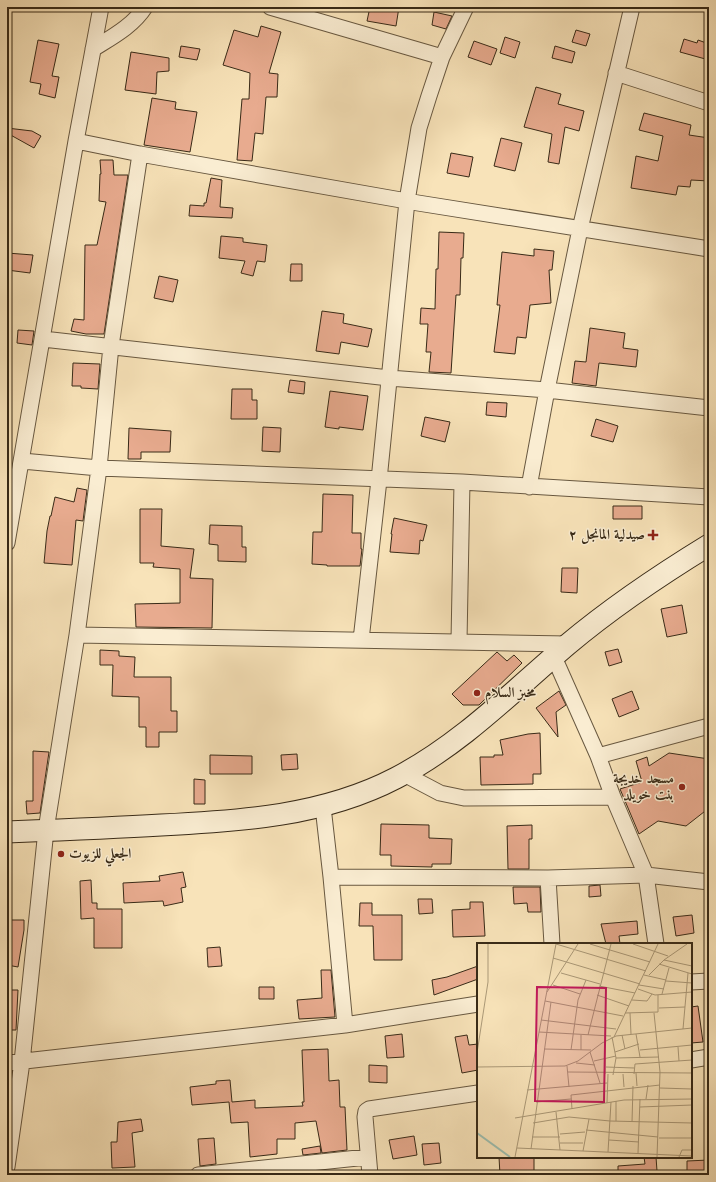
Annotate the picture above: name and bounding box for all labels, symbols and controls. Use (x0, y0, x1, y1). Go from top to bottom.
place label: صيدلية المانجل ٢ (569, 528, 645, 544)
marker: صيدلية المانجل ٢ (648, 530, 658, 540)
place label: مخبز السلام (485, 686, 536, 705)
marker: مخبز السلام (472, 688, 482, 698)
place label: مسجد خديجة بنت خويلد (613, 772, 674, 803)
marker: مسجد خديجة بنت خويلد (677, 782, 687, 792)
place label: الجعلي للزيوت (69, 847, 131, 867)
marker: الجعلي للزيوت (56, 849, 66, 859)
inset map (477, 943, 692, 1158)

